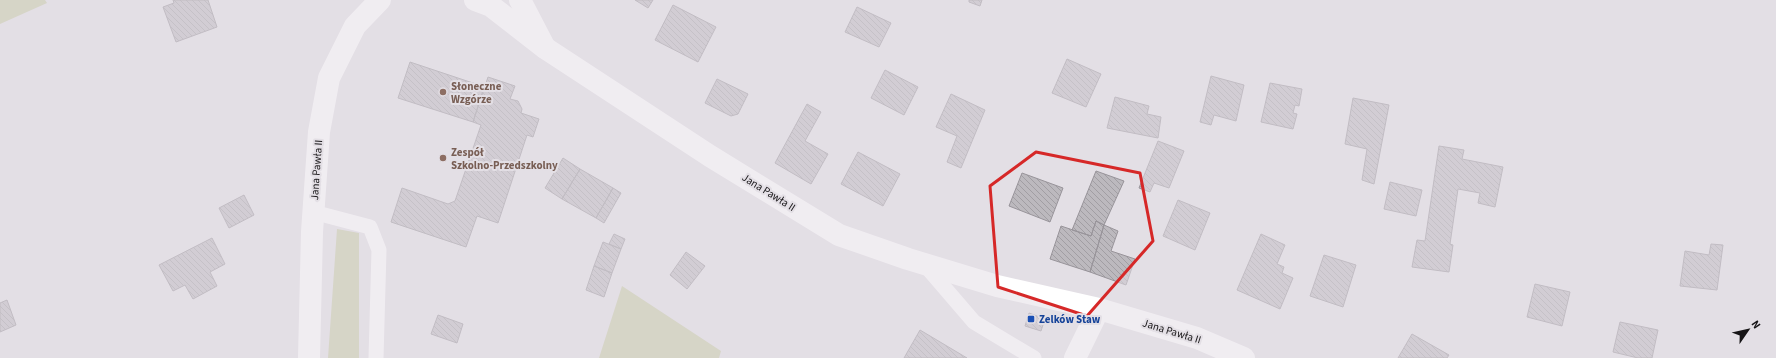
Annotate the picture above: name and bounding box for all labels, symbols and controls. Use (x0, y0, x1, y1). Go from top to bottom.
place label: Słoneczne Wzgórze (451, 79, 502, 107)
marker: Słoneczne Wzgórze (438, 87, 448, 97)
street label: Jana Pawła II (307, 139, 326, 201)
place label: Zespół Szkolno-Przedszkolny (451, 145, 558, 173)
marker: Zespół Szkolno-Przedszkolny (438, 153, 448, 163)
street label: Jana Pawła II (739, 170, 798, 215)
north arrow (1728, 310, 1768, 350)
place label: Zelków Staw (1039, 312, 1101, 327)
marker: Zelków Staw (1026, 314, 1036, 324)
street label: Jana Pawła II (1141, 315, 1203, 348)
text: N (1748, 317, 1764, 332)

